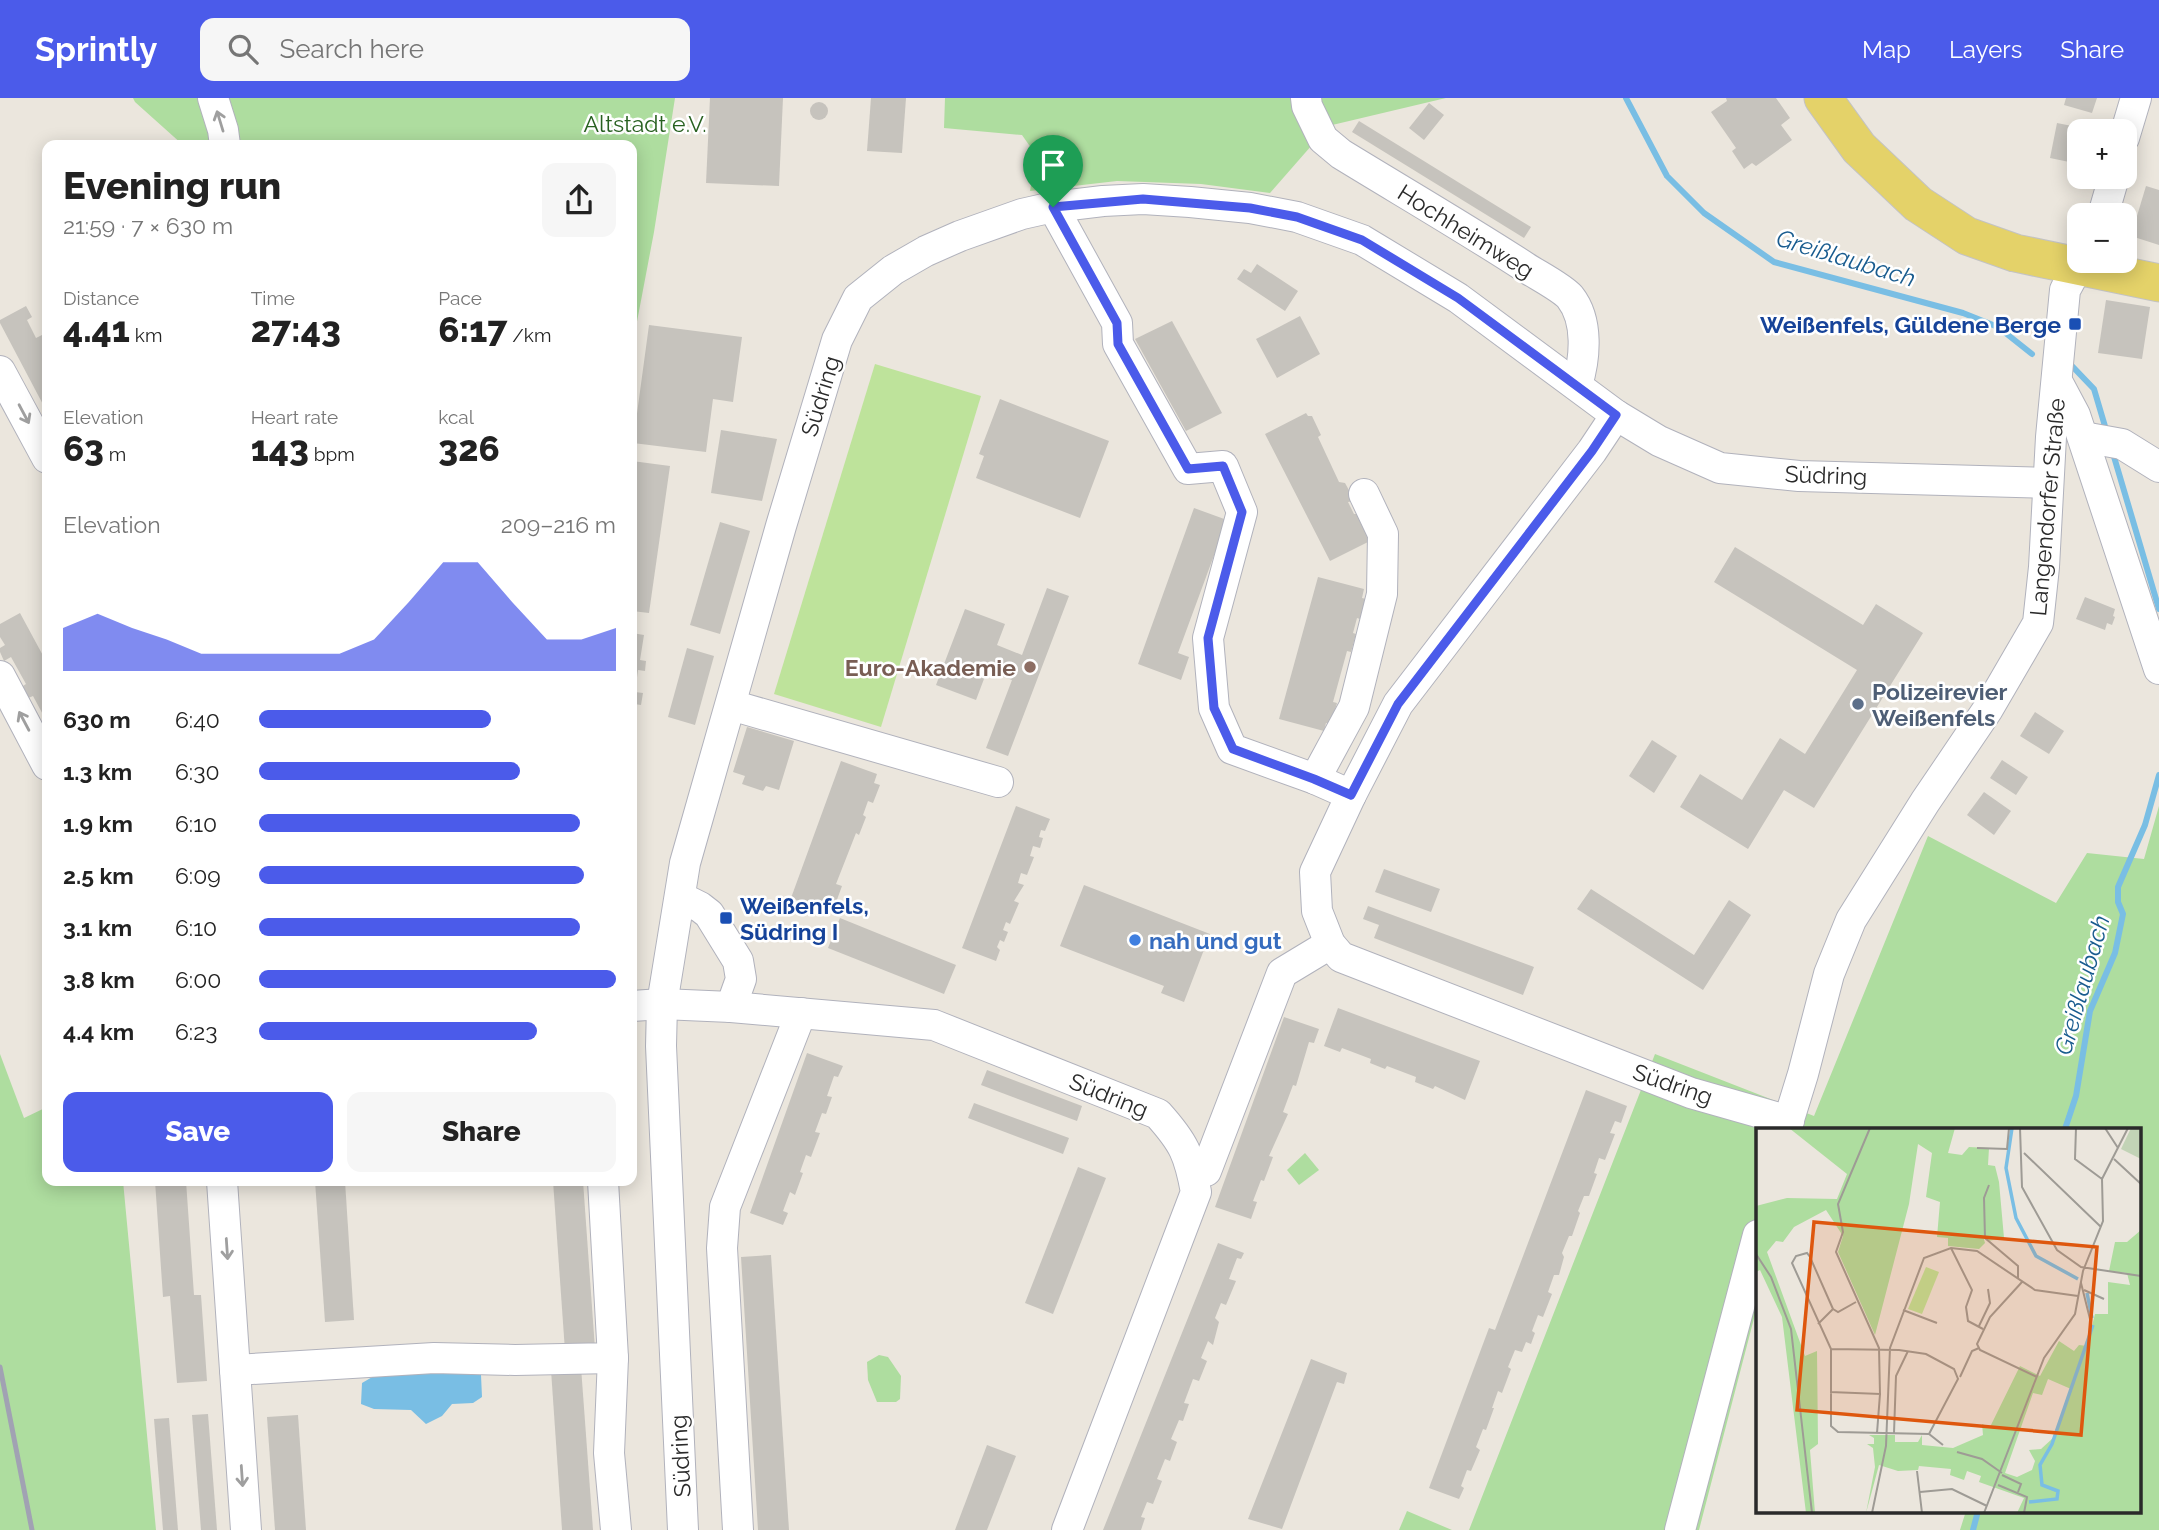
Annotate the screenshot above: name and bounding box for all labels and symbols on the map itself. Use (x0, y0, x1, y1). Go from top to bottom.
park label: Altstadt e.V. (583, 110, 707, 137)
one-way arrow (213, 111, 226, 133)
pin (1023, 135, 1083, 207)
street label: Hochheimweg (1393, 178, 1539, 284)
water label: Greißlaubach (1773, 223, 1919, 293)
place label: Weißenfels, Güldene Berge (1760, 311, 2061, 338)
marker: Weißenfels, Güldene Berge (2067, 316, 2083, 332)
street label: Südring (795, 353, 845, 439)
street label: Langendorfer Straße (2024, 397, 2070, 617)
one-way arrow (17, 404, 31, 424)
street label: Südring (1784, 460, 1868, 490)
place label: Euro-Akademie (845, 654, 1016, 681)
marker: Euro-Akademie (1022, 659, 1038, 675)
place label: Polizeirevier Weißenfels (1872, 678, 2007, 731)
marker: Polizeirevier Weißenfels (1850, 696, 1866, 712)
one-way arrow (16, 711, 30, 731)
place label: Weißenfels, Südring I (740, 892, 869, 945)
marker: Weißenfels, Südring I (718, 910, 734, 926)
water label: Greißlaubach (2048, 912, 2116, 1058)
place label: nah und gut (1149, 927, 1282, 954)
marker: nah und gut (1127, 932, 1143, 948)
street label: Südring (1630, 1058, 1716, 1110)
street label: Südring (1066, 1067, 1152, 1123)
inset map (1756, 1128, 2142, 1512)
one-way arrow (221, 1238, 234, 1260)
street label: Südring (664, 1414, 696, 1498)
one-way arrow (236, 1465, 249, 1487)

